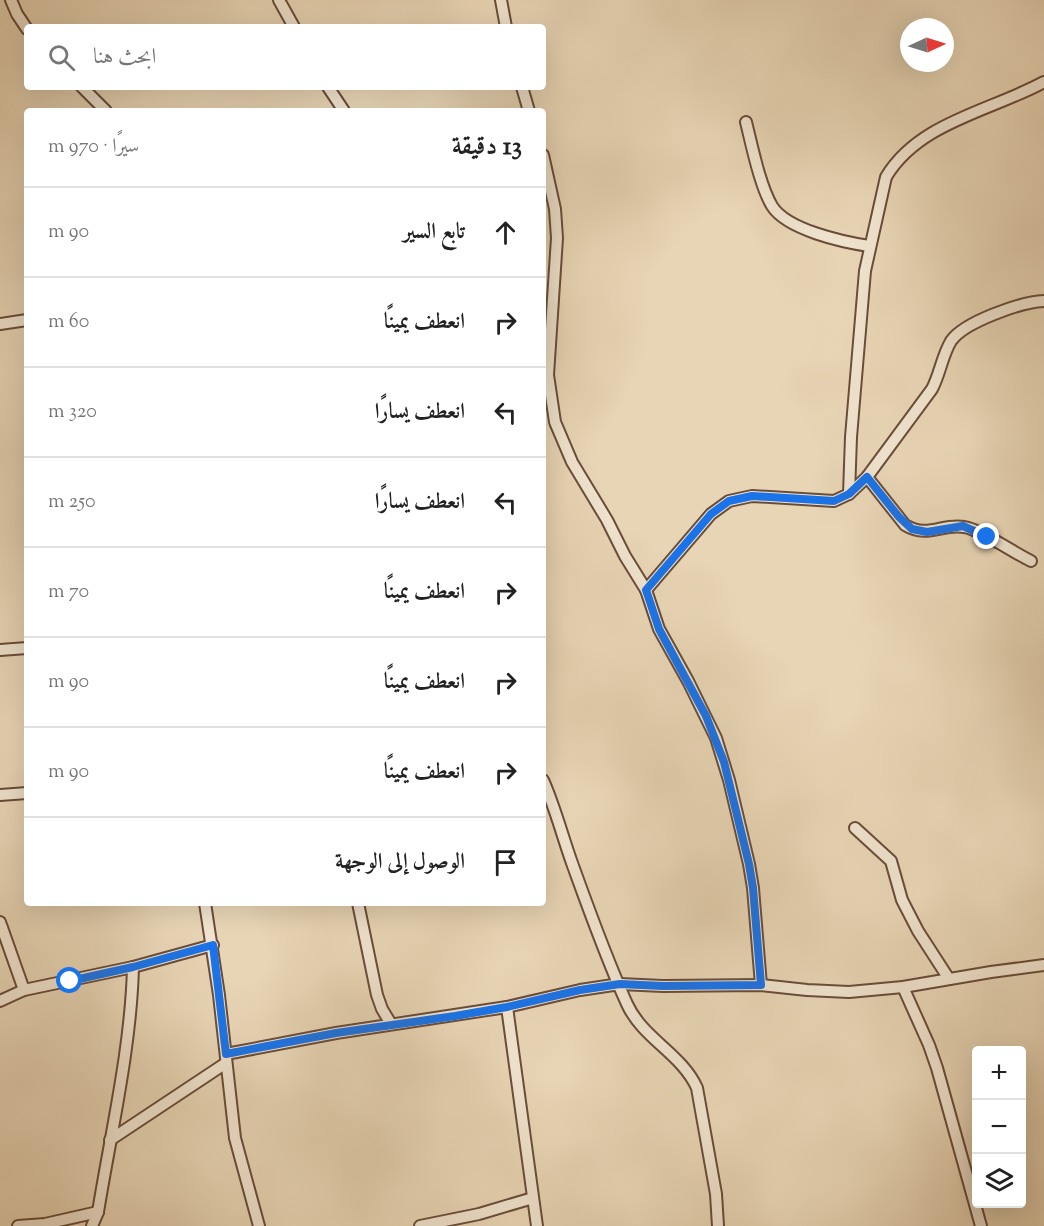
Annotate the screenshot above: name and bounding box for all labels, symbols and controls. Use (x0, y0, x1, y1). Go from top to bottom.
north arrow (900, 18, 954, 72)
search box (24, 24, 546, 90)
icon: search (45, 41, 78, 74)
text: ابحث هنا (93, 42, 156, 74)
text: 13 دقيقة (452, 129, 522, 166)
text: سيرًا · 970 m (48, 133, 139, 162)
icon: ahead (489, 216, 522, 249)
text: تابع السير (403, 217, 465, 249)
text: 90 m (48, 218, 89, 247)
icon: right (489, 306, 522, 339)
text: انعطف يمينًا (384, 307, 465, 339)
text: 60 m (48, 308, 89, 337)
icon: left (489, 396, 522, 429)
text: انعطف يسارًا (375, 397, 465, 429)
text: 320 m (48, 398, 97, 427)
icon: left (489, 486, 522, 519)
text: انعطف يسارًا (375, 487, 465, 519)
text: 250 m (48, 488, 96, 517)
route end (973, 523, 999, 549)
icon: right (489, 576, 522, 609)
text: انعطف يمينًا (384, 577, 465, 609)
text: 70 m (48, 578, 89, 607)
icon: right (489, 666, 522, 699)
text: انعطف يمينًا (384, 667, 465, 699)
text: 90 m (48, 668, 89, 697)
icon: right (489, 756, 522, 789)
text: انعطف يمينًا (384, 757, 465, 789)
text: 90 m (48, 758, 89, 787)
icon: arrive (489, 846, 522, 879)
text: الوصول إلى الوجهة (335, 847, 465, 879)
route start (56, 967, 82, 993)
map controls (972, 1046, 1026, 1208)
button: + (972, 1046, 1026, 1100)
button: − (972, 1100, 1026, 1154)
button: layers (972, 1154, 1026, 1208)

